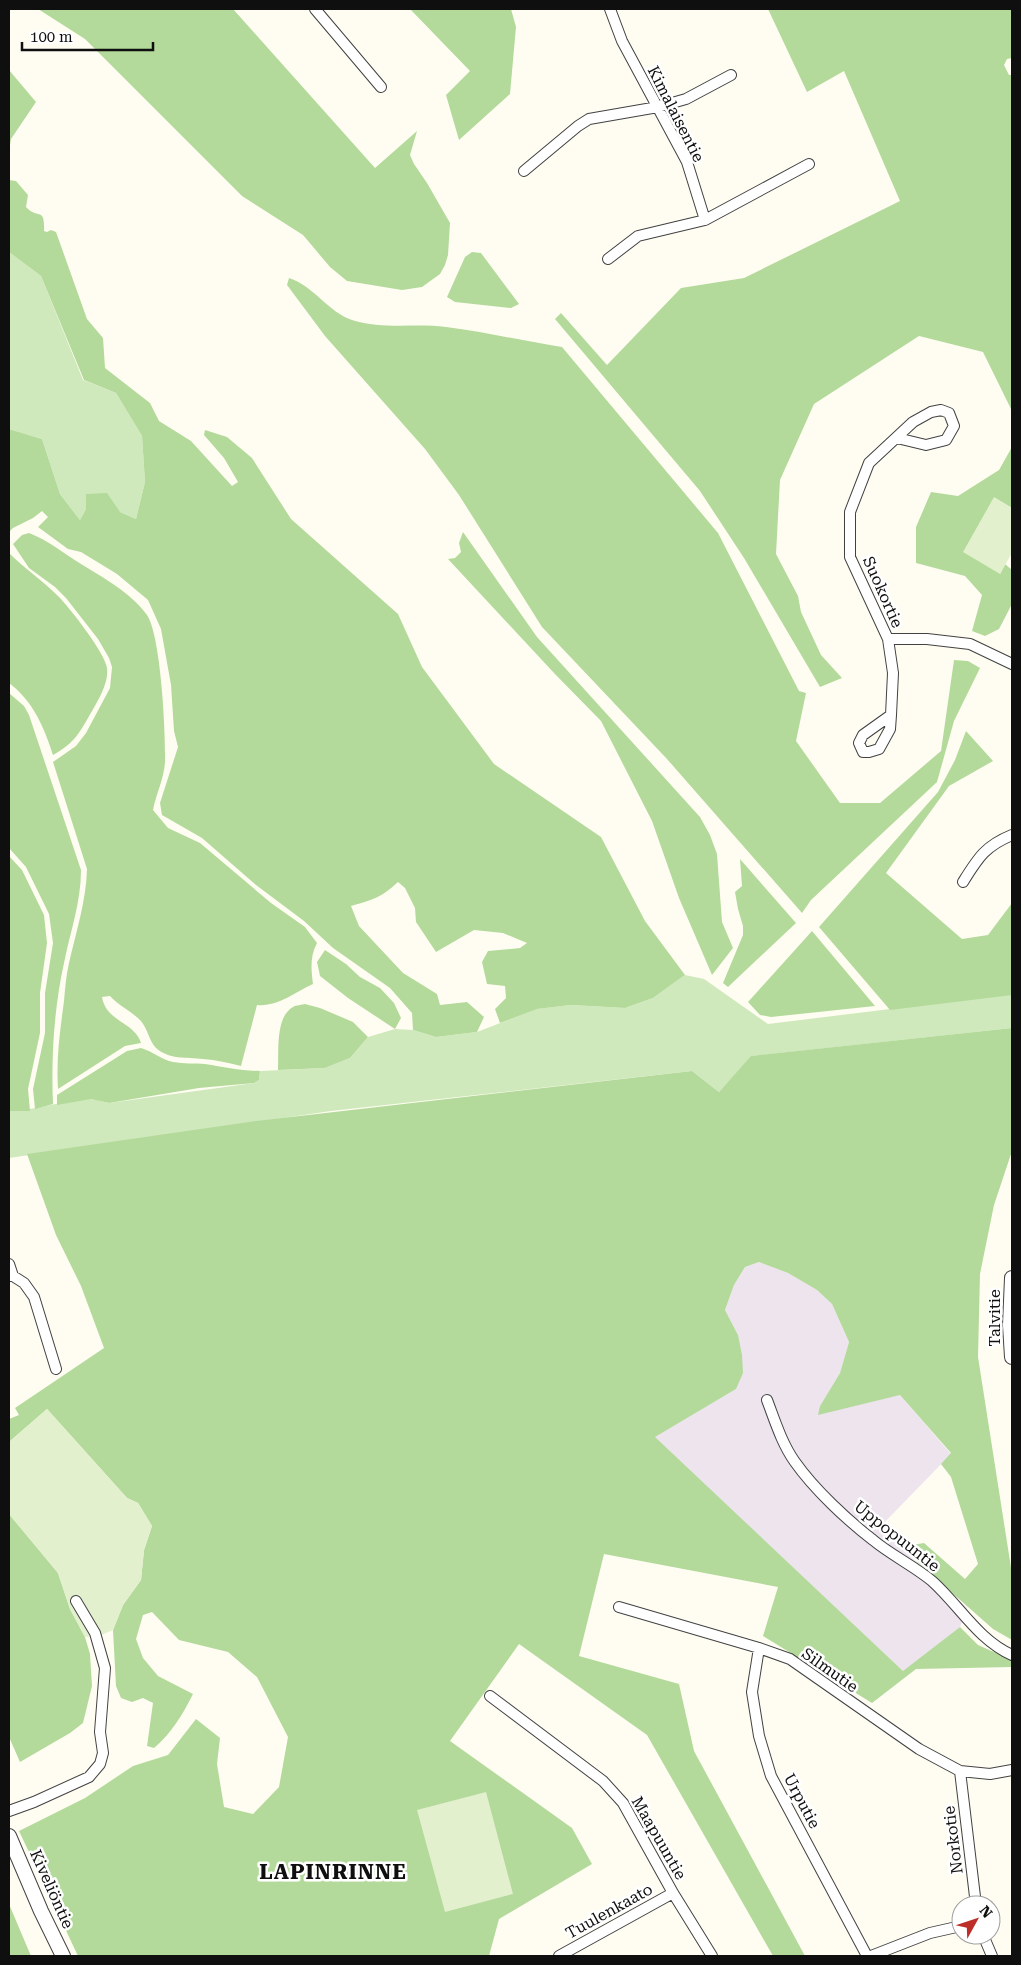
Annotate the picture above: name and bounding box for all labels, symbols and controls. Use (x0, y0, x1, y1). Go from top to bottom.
scale bar (22, 20, 154, 52)
text: 100 m (30, 28, 73, 46)
street label: Kimalaisentie (644, 63, 708, 165)
street label: Suokortie (859, 553, 907, 631)
street label: Talvitie (985, 1289, 1004, 1347)
street label: Uppopuuntie (850, 1497, 944, 1576)
street label: Silmutie (798, 1644, 862, 1696)
street label: Urputie (780, 1770, 824, 1832)
street label: Maapuuntie (628, 1793, 691, 1883)
street label: Norkotie (939, 1805, 967, 1875)
street label: Kiveliöntie (26, 1847, 78, 1932)
district label: LAPINRINNE (259, 1860, 407, 1884)
street label: Tuulenkaato (562, 1879, 656, 1943)
north arrow (951, 1895, 1001, 1945)
text: N (976, 1902, 996, 1921)

